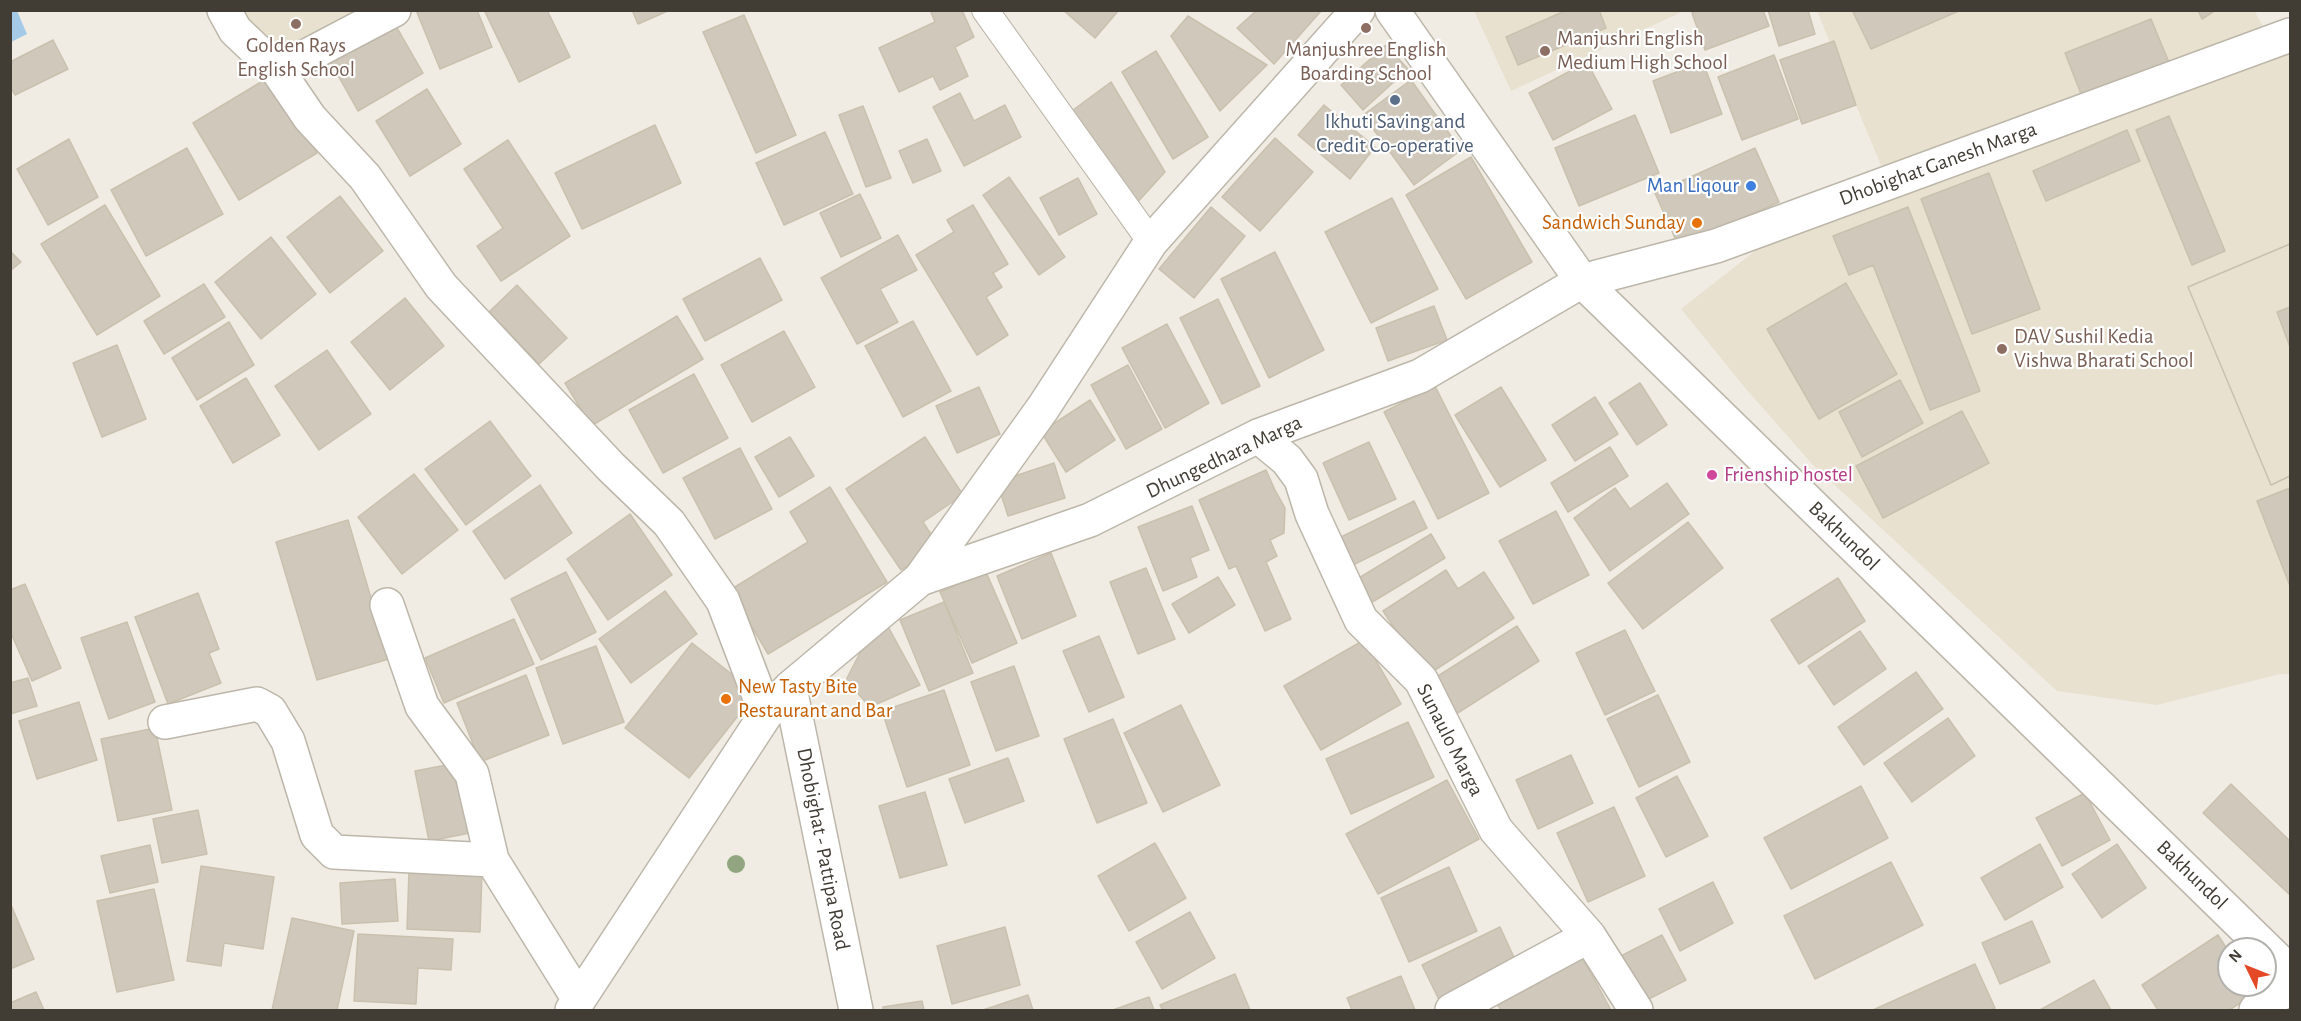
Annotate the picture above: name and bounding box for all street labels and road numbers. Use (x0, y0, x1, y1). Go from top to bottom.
street label: Dhobighat Ganesh Marga (1836, 116, 2040, 212)
street label: Dhungedhara Marga (1142, 410, 1306, 504)
street label: Bakhundol (1803, 496, 1885, 576)
street label: Sunaulo Marga (1411, 680, 1489, 800)
street label: Dhobighat - Pattipa Road (791, 746, 855, 952)
street label: Bakhundol (2151, 835, 2233, 915)

